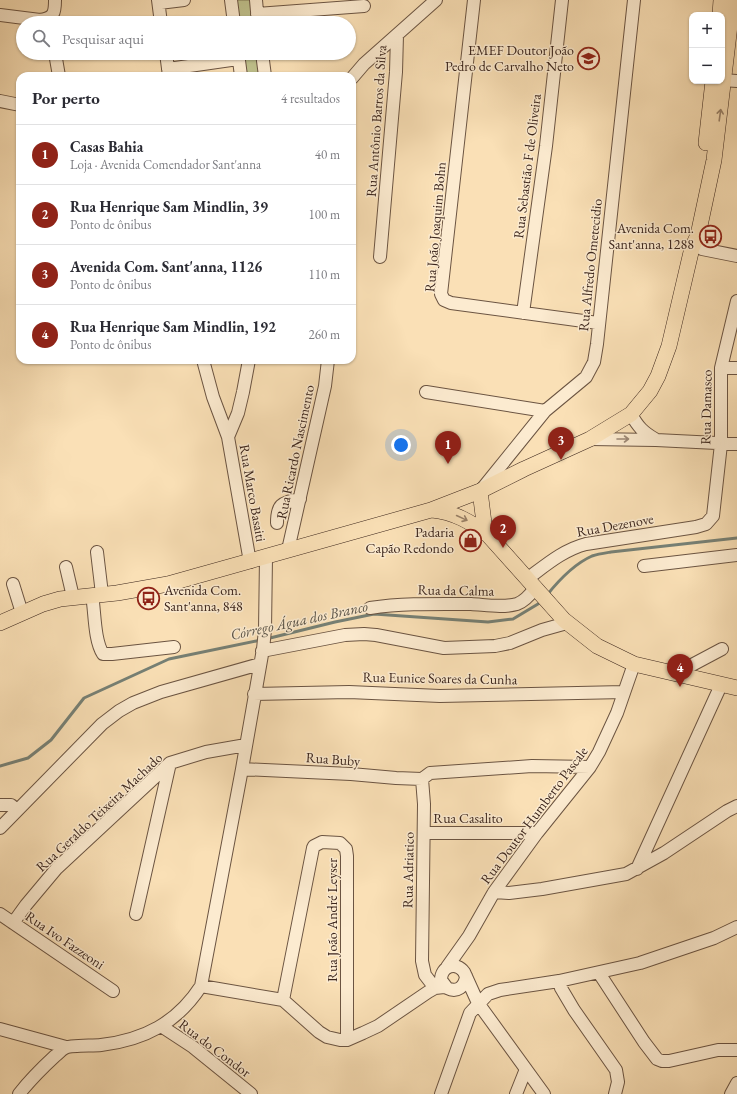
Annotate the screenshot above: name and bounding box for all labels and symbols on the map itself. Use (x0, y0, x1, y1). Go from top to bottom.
place label: EMEF Doutor João Pedro de Carvalho Neto (445, 41, 574, 75)
street label: Rua Antônio Barros da Silva (362, 44, 390, 198)
school or university icon: EMEF Doutor João Pedro de Carvalho Neto (576, 45, 602, 71)
street label: Rua Sebastião F de Oliveira (509, 92, 545, 239)
one-way arrow (716, 109, 724, 122)
street label: Rua João Joaquim Bohn (420, 160, 450, 293)
street label: Rua Alfredo Ometecidio (574, 198, 606, 332)
place label: Avenida Com. Sant'anna, 1288 (608, 219, 694, 253)
bus stop icon: Avenida Com. Sant'anna, 1288 (697, 223, 723, 249)
street label: Rua Damasco (696, 369, 716, 445)
street label: Rua Ricardo Nascimento (272, 383, 318, 521)
pin: 3 (548, 427, 574, 460)
pin: 1 (435, 431, 461, 464)
your location (391, 435, 411, 455)
one-way arrow (616, 435, 629, 443)
street label: Rua Marco Basaiti (236, 443, 271, 544)
street label: Rua Dezenove (575, 509, 655, 541)
one-way arrow (455, 515, 467, 522)
pin: 2 (490, 515, 516, 548)
place label: Padaria Capão Redondo (365, 523, 454, 557)
shop icon: Padaria Capão Redondo (457, 527, 483, 553)
street label: Rua da Calma (418, 580, 495, 600)
place label: Avenida Com. Sant'anna, 848 (163, 581, 243, 615)
bus stop icon: Avenida Com. Sant'anna, 848 (136, 585, 162, 611)
water label: Córrego Água dos Branco (229, 596, 370, 644)
pin: 4 (667, 654, 693, 687)
street label: Rua Eunice Soares da Cunha (363, 668, 518, 688)
street label: Rua Doutor Humberto Pascale (476, 742, 592, 887)
street label: Rua Buby (305, 748, 362, 770)
street label: Rua Geraldo Teixeira Machado (32, 749, 166, 875)
street label: Rua Casalito (433, 809, 503, 827)
street label: Rua Adriatico (398, 832, 418, 908)
street label: Rua João André Leyser (323, 858, 341, 982)
street label: Rua Ivo Fazzeoni (22, 907, 109, 973)
street label: Rua do Condor (175, 1015, 255, 1081)

